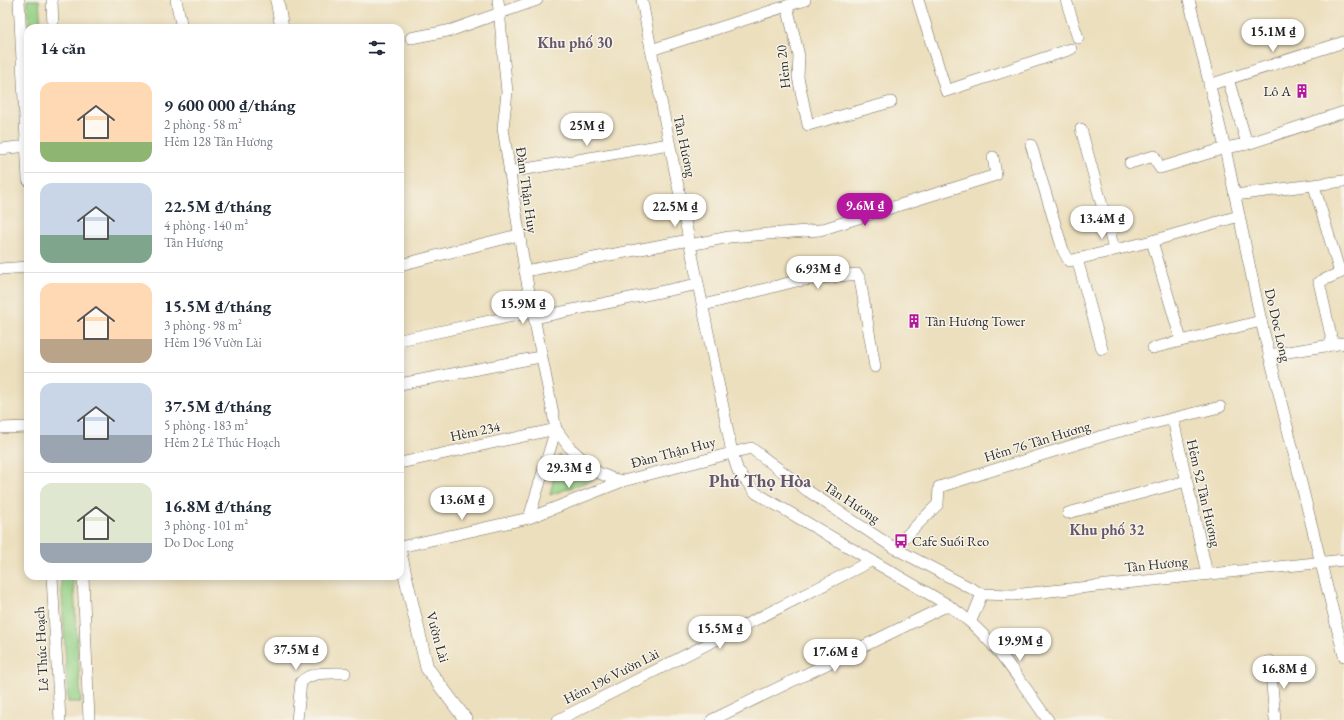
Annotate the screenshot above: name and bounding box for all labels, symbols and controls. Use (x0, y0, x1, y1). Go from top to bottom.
pin: 15.1M ₫ (1236, 19, 1310, 53)
text: 15.1M ₫ (1250, 23, 1296, 40)
district label: Khu phố 30 (537, 33, 613, 52)
text: 14 căn (40, 37, 86, 59)
icon: filters (366, 37, 388, 59)
street label: Hẻm 20 (772, 44, 794, 90)
place label: Lô A (1263, 82, 1291, 100)
building icon: Lô A (1294, 83, 1310, 99)
text: 9 600 000 ₫/tháng (164, 94, 295, 116)
icon: home (72, 98, 120, 146)
pin: 25M ₫ (559, 113, 615, 147)
street label: Tân Hương (670, 113, 701, 180)
text: 2 phòng · 58 m² (164, 116, 242, 133)
text: 25M ₫ (569, 117, 605, 134)
text: Hẻm 128 Tân Hương (164, 133, 273, 150)
street label: Đàm Thận Huy (512, 146, 542, 235)
pin: 9.6M ₫ (832, 193, 898, 227)
pin: 22.5M ₫ (638, 194, 712, 228)
text: 22.5M ₫/tháng (164, 195, 271, 217)
text: 9.6M ₫ (846, 197, 884, 214)
text: 22.5M ₫ (652, 198, 698, 215)
icon: home (72, 199, 120, 247)
pin: 13.4M ₫ (1065, 206, 1139, 240)
text: 13.4M ₫ (1079, 210, 1125, 227)
text: 4 phòng · 140 m² (164, 217, 248, 234)
text: Tân Hương (164, 234, 223, 251)
pin: 6.93M ₫ (781, 256, 855, 290)
text: 6.93M ₫ (795, 260, 841, 277)
street label: Do Doc Long (1261, 287, 1295, 364)
pin: 15.9M ₫ (486, 291, 560, 325)
text: 15.5M ₫/tháng (164, 295, 271, 317)
text: 15.9M ₫ (500, 295, 546, 312)
icon: home (72, 299, 120, 347)
place label: Tân Hương Tower (925, 312, 1026, 330)
building icon: Tân Hương Tower (906, 313, 922, 329)
text: 3 phòng · 98 m² (164, 317, 242, 334)
text: Hẻm 196 Vườn Lài (164, 334, 262, 351)
text: 37.5M ₫/tháng (164, 395, 271, 417)
icon: home (72, 399, 120, 447)
street label: Hẻm 76 Tân Hương (982, 416, 1093, 466)
text: 5 phòng · 183 m² (164, 417, 248, 434)
street label: Hèm 234 (448, 417, 502, 445)
street label: Đàm Thận Huy (629, 432, 718, 472)
text: Hẻm 2 Lê Thúc Hoạch (164, 434, 280, 451)
street label: Hẻm 52 Tân Hương (1183, 437, 1225, 550)
pin: 29.3M ₫ (532, 455, 606, 489)
text: 29.3M ₫ (546, 459, 592, 476)
district label: Phú Thọ Hòa (709, 469, 811, 492)
street label: Tân Hương (820, 477, 884, 527)
pin: 13.6M ₫ (425, 487, 499, 521)
text: 13.6M ₫ (439, 491, 485, 508)
text: 16.8M ₫/tháng (164, 495, 271, 517)
icon: home (72, 499, 120, 547)
text: 3 phòng · 101 m² (164, 517, 248, 534)
district label: Khu phố 32 (1069, 520, 1145, 539)
place label: Cafe Suối Reo (912, 532, 989, 550)
bus stop icon: Cafe Suối Reo (893, 533, 909, 549)
text: Do Doc Long (164, 534, 234, 551)
street label: Tân Hương (1124, 552, 1189, 576)
street label: Lê Thúc Hoạch (30, 606, 52, 692)
street label: Vườn Lài (422, 610, 454, 665)
pin: 15.5M ₫ (683, 616, 757, 650)
text: 15.5M ₫ (697, 620, 743, 637)
pin: 19.9M ₫ (983, 628, 1057, 662)
text: 19.9M ₫ (997, 632, 1043, 649)
pin: 37.5M ₫ (259, 637, 333, 671)
pin: 17.6M ₫ (798, 639, 872, 673)
text: 37.5M ₫ (273, 641, 319, 658)
text: 17.6M ₫ (812, 643, 858, 660)
street label: Hẻm 196 Vườn Lài (560, 644, 662, 708)
pin: 16.8M ₫ (1247, 656, 1321, 690)
text: 16.8M ₫ (1261, 660, 1307, 677)

